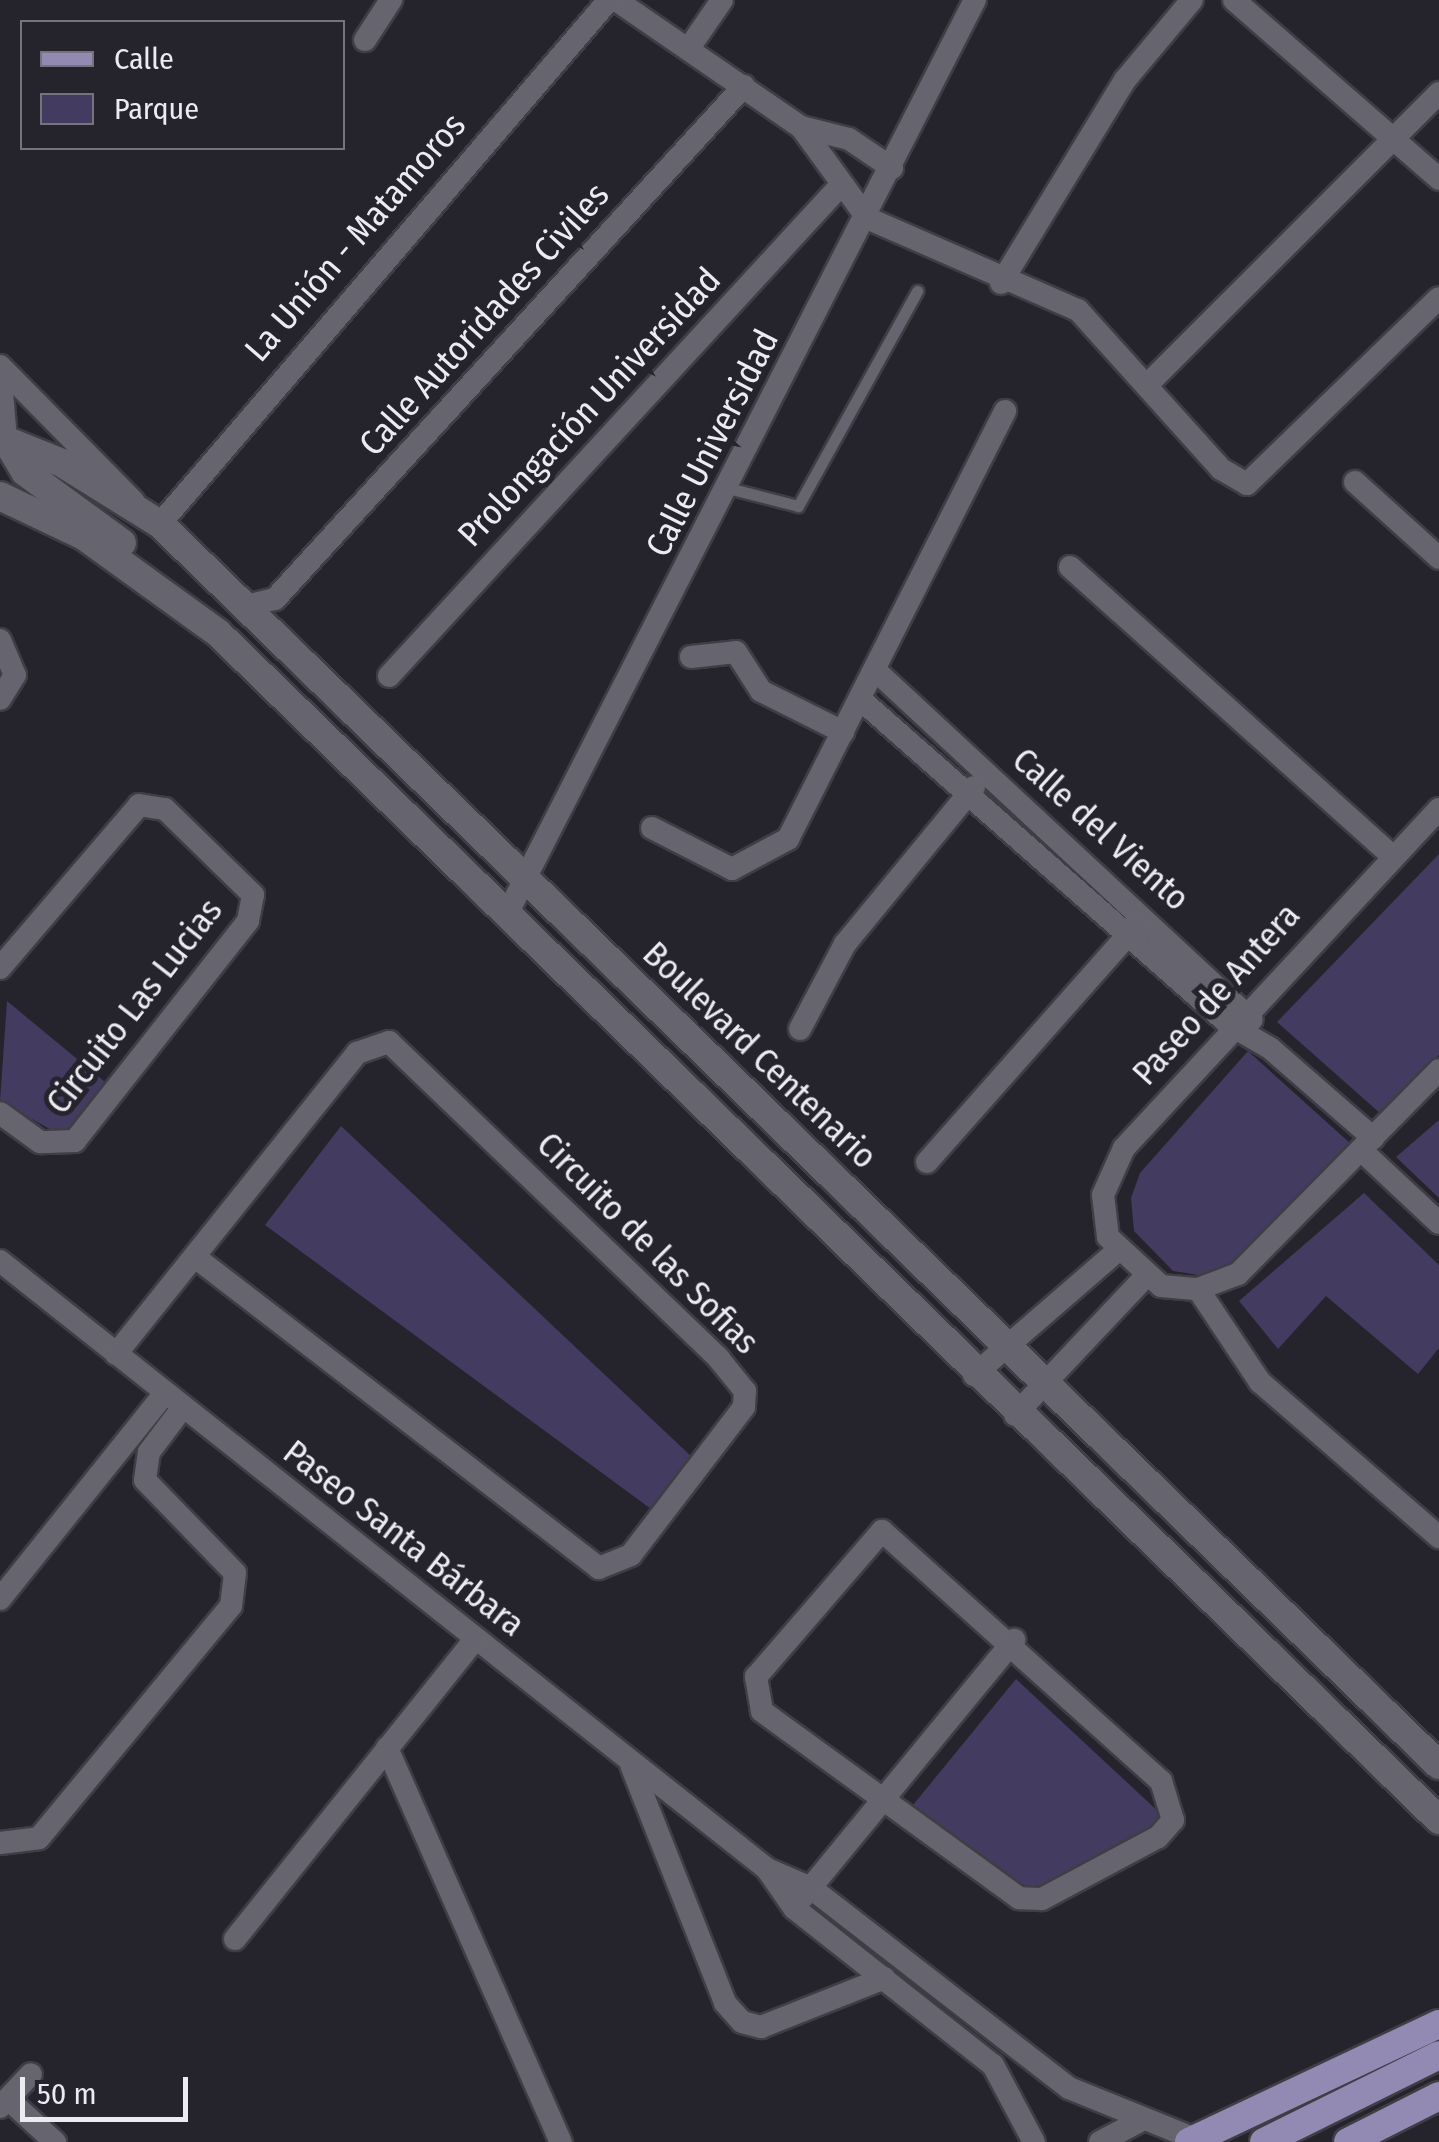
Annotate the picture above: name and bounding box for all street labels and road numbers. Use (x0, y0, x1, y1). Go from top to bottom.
street label: La Unión - Matamoros (236, 104, 474, 370)
street label: Calle Autoridades Civiles (350, 174, 618, 464)
street label: Prolongación Universidad (449, 259, 729, 555)
street label: Calle Universidad (637, 323, 787, 563)
street label: Calle del Viento (1004, 739, 1198, 919)
street label: Circuito Las Lucias (37, 890, 231, 1122)
street label: Paseo de Antera (1123, 895, 1309, 1093)
street label: Boulevard Centenario (634, 933, 886, 1177)
street label: Circuito de las Sofias (528, 1123, 768, 1363)
street label: Paseo Santa Bárbara (275, 1431, 533, 1645)

